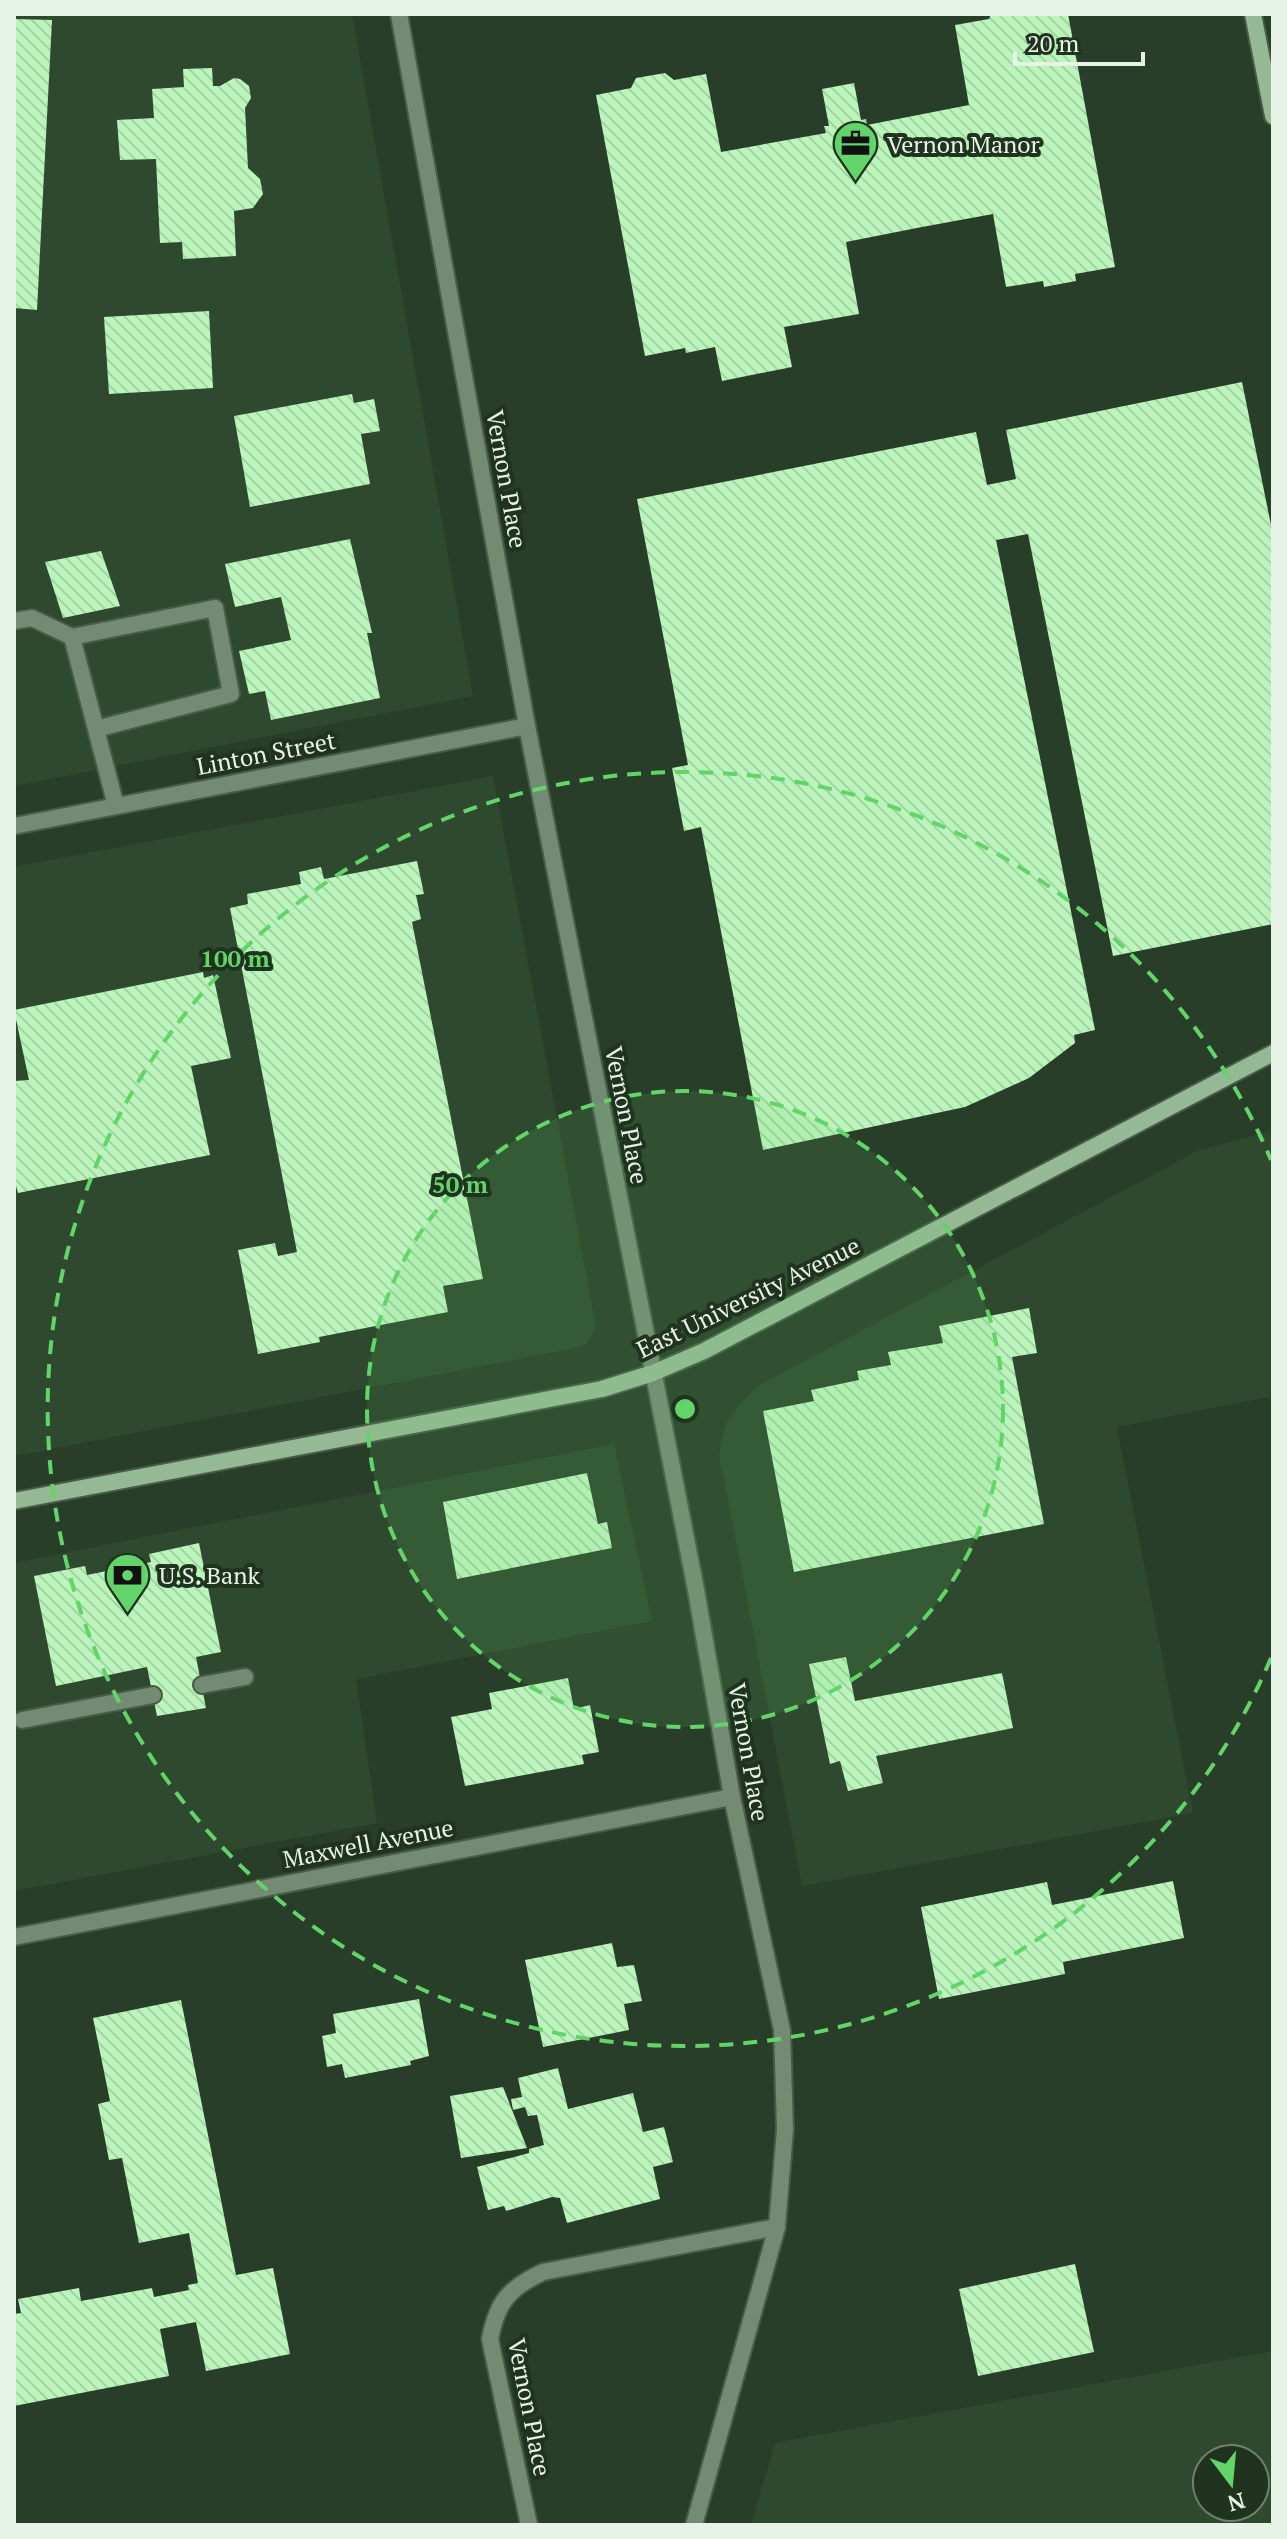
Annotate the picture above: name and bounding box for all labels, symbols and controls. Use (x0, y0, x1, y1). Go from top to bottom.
scale bar (1015, 16, 1143, 66)
text: 20 m (1027, 27, 1079, 59)
office icon: Vernon Manor (832, 120, 880, 183)
place label: Vernon Manor (887, 128, 1041, 160)
street label: Vernon Place (479, 407, 535, 551)
street label: Linton Street (194, 724, 338, 782)
text: 100 m (200, 942, 270, 974)
street label: Vernon Place (598, 1043, 656, 1187)
text: 50 m (432, 1168, 488, 1200)
street label: East University Avenue (631, 1229, 865, 1365)
centre of rings (671, 1395, 699, 1423)
bank icon: U.S. Bank (104, 1551, 152, 1614)
place label: U.S. Bank (159, 1559, 260, 1591)
street label: Vernon Place (721, 1680, 777, 1824)
street label: Maxwell Avenue (280, 1811, 456, 1875)
street label: Vernon Place (501, 2335, 559, 2479)
north arrow (1191, 2443, 1271, 2523)
text: N (1224, 2486, 1249, 2519)

